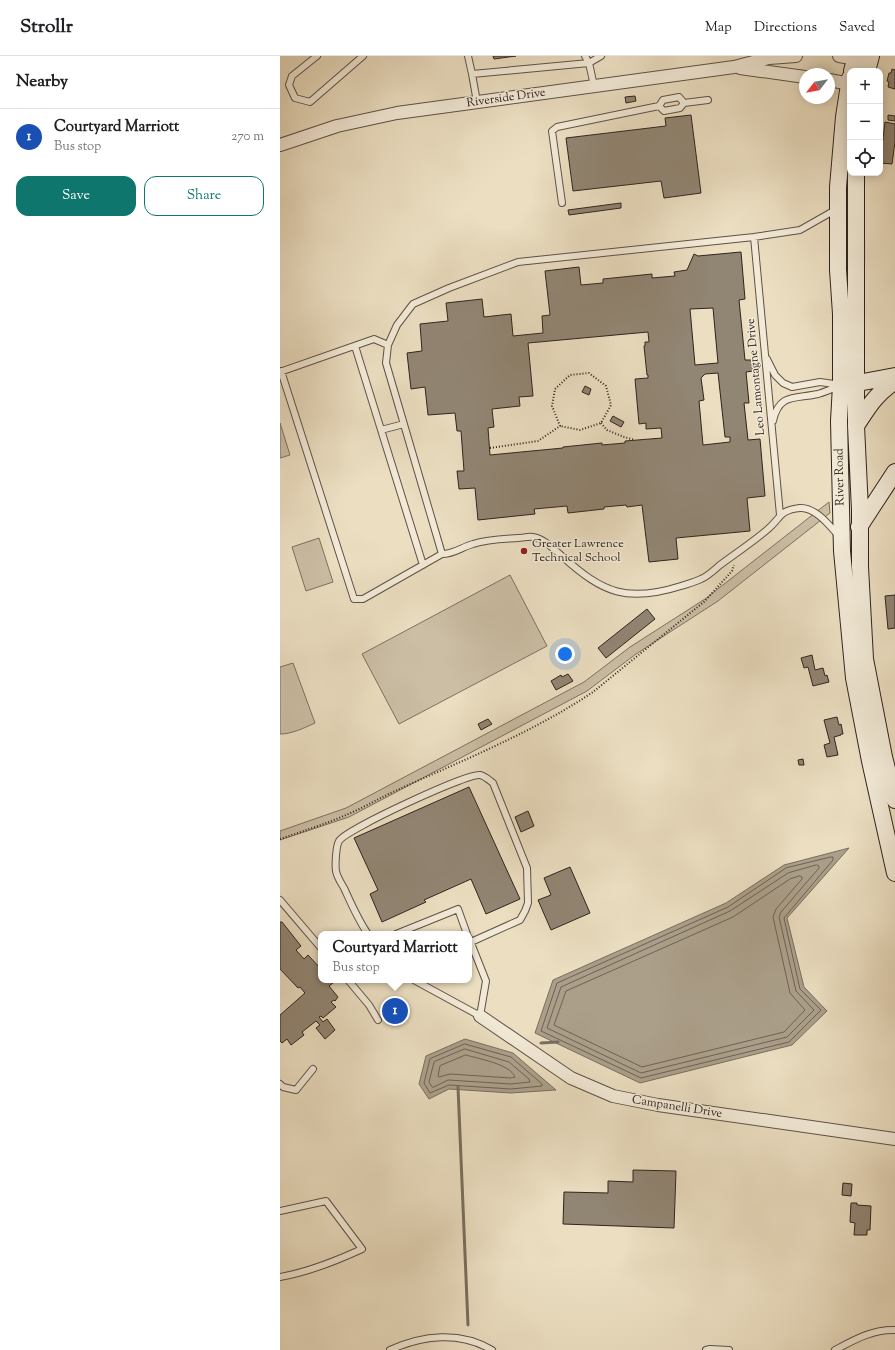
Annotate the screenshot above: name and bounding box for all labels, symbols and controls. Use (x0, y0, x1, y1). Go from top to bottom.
text: Strollr (20, 14, 73, 41)
text: Map (705, 18, 732, 38)
text: Directions (754, 18, 817, 38)
text: Saved (839, 18, 875, 38)
north arrow (799, 68, 835, 104)
map controls (847, 68, 883, 176)
button: + (847, 68, 883, 104)
text: Nearby (16, 70, 68, 94)
street label: Riverside Drive (465, 83, 547, 112)
button: − (847, 104, 883, 140)
text: Courtyard Marriott (54, 117, 179, 138)
text: 1 (27, 128, 31, 146)
text: 270 m (231, 128, 264, 146)
text: Bus stop (54, 138, 101, 156)
button: locate (847, 140, 883, 176)
button: Save (16, 176, 136, 216)
button: Share (144, 176, 264, 216)
street label: Leo Lamontagne Drive (742, 317, 770, 436)
street label: River Road (830, 448, 850, 506)
place label: Greater Lawrence Technical School (532, 535, 624, 567)
marker: Greater Lawrence Technical School (519, 546, 529, 556)
your location (555, 644, 575, 664)
popup (318, 931, 472, 983)
text: Courtyard Marriott (332, 938, 458, 959)
text: Bus stop (332, 959, 380, 977)
pin: 1 (382, 996, 408, 1026)
street label: Campanelli Drive (631, 1091, 724, 1123)

